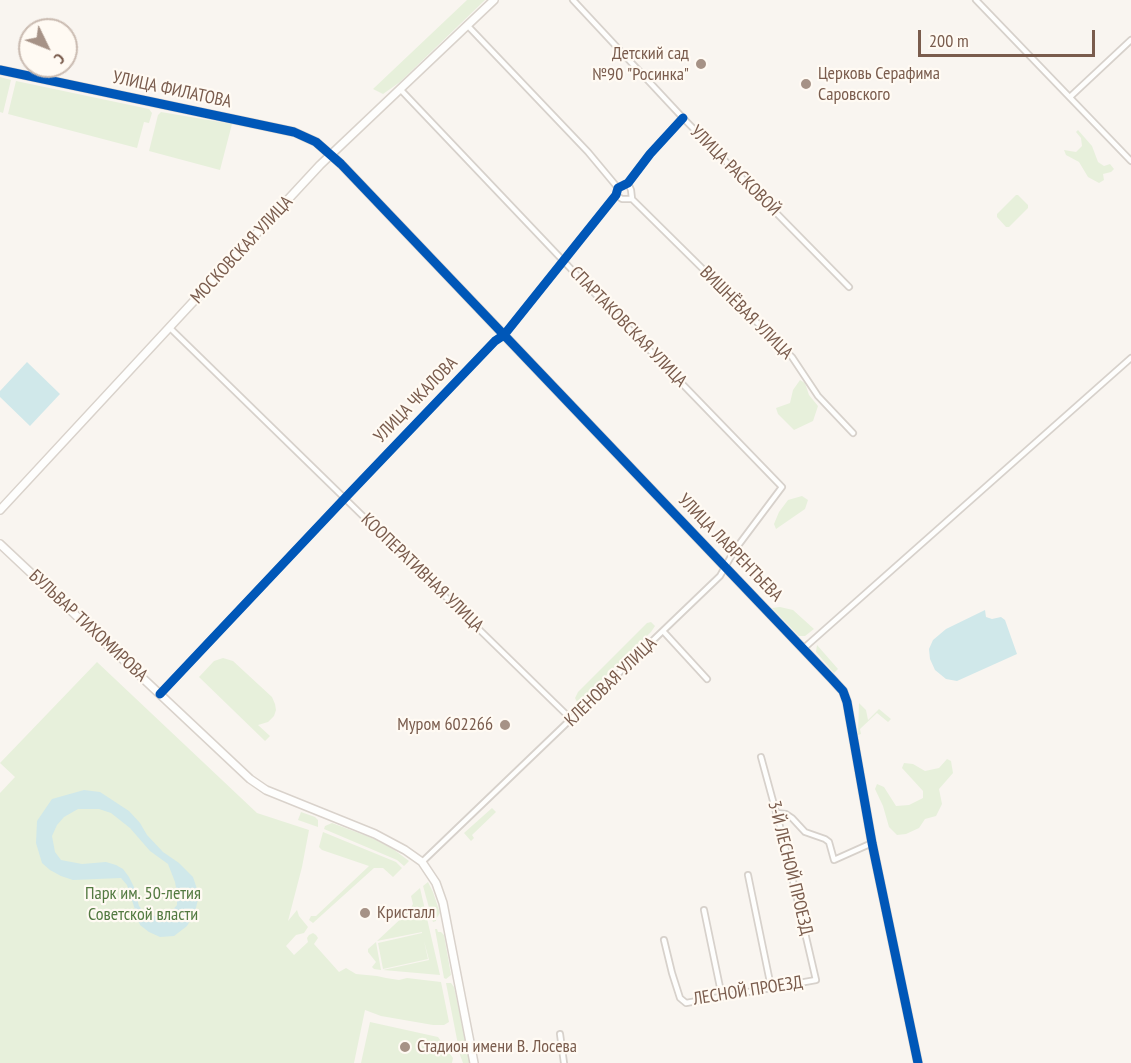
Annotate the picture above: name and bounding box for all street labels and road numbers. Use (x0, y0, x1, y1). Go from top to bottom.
street label: УЛИЦА ФИЛАТОВА (111, 67, 233, 113)
street label: УЛИЦА РАСКОВОЙ (685, 121, 785, 221)
street label: МОСКОВСКАЯ УЛИЦА (187, 192, 297, 308)
street label: СПАРТАКОВСКАЯ УЛИЦА (565, 262, 691, 392)
street label: ВИШНЁВАЯ УЛИЦА (695, 262, 797, 364)
street label: УЛИЦА ЧКАЛОВА (370, 353, 462, 447)
street label: УЛИЦА ЛАВРЕНТЬЕВА (673, 490, 787, 606)
street label: КООПЕРАТИВНАЯ УЛИЦА (356, 509, 488, 637)
street label: БУЛЬВАР ТИХОМИРОВА (24, 565, 152, 687)
street label: КЛЕНОВАЯ УЛИЦА (561, 633, 661, 731)
street label: 3-Й ЛЕСНОЙ ПРОЕЗД (763, 799, 817, 937)
street label: ЛЕСНОЙ ПРОЕЗД (692, 972, 804, 1010)

